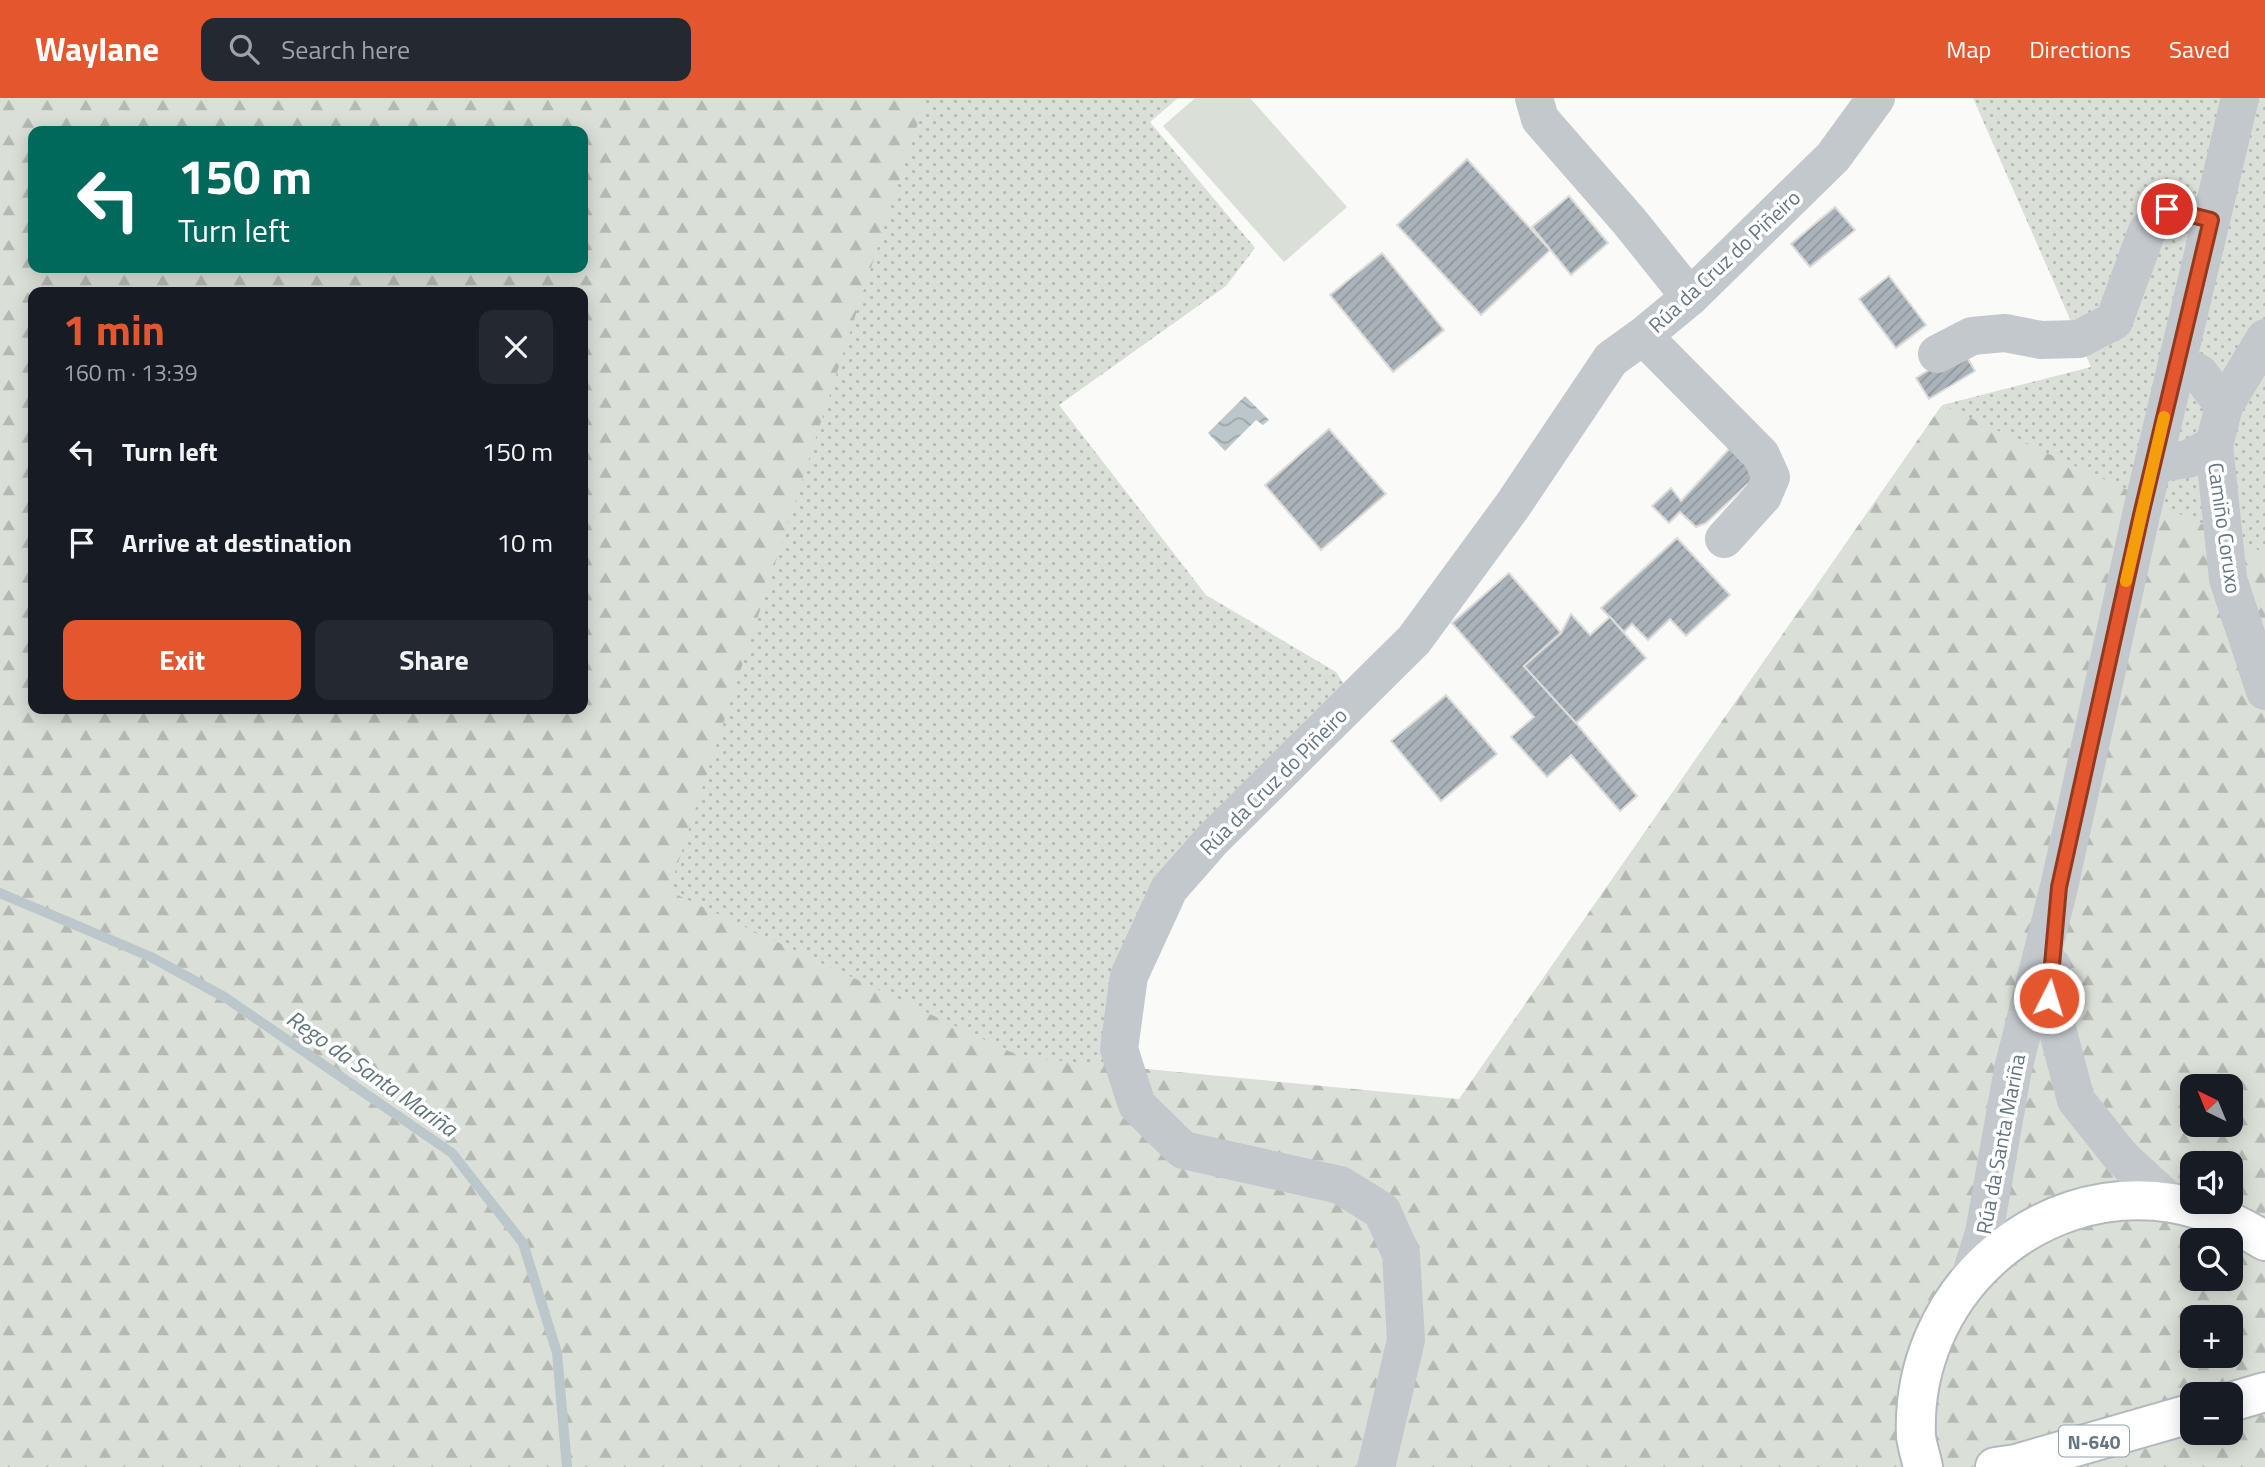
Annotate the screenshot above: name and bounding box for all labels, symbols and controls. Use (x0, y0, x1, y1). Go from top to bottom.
search box (201, 18, 691, 81)
text: Waylane (35, 24, 159, 74)
icon: search (225, 30, 263, 68)
text: Search here (281, 30, 410, 69)
text: Map (1946, 31, 1991, 67)
text: Directions (2029, 31, 2131, 67)
text: Saved (2169, 31, 2230, 67)
text: 150 m (178, 138, 312, 213)
icon: left (63, 154, 154, 245)
pin (2137, 179, 2197, 239)
street label: Rúa da Cruz do Piñeiro (1641, 182, 1807, 340)
icon: arrive (2148, 190, 2186, 228)
text: Turn left (178, 206, 290, 254)
text: 1 min (63, 297, 165, 361)
button: close (479, 310, 553, 384)
text: 160 m · 13:39 (63, 355, 198, 390)
text: Turn left (122, 432, 217, 471)
text: 150 m (482, 432, 553, 471)
icon: left (63, 433, 101, 471)
street label: Camiño Coruxo (2200, 460, 2250, 596)
text: Arrive at destination (122, 523, 352, 562)
text: 10 m (496, 523, 553, 562)
icon: arrive (63, 524, 101, 562)
button: Exit (63, 620, 301, 700)
button: Share (315, 620, 553, 700)
street label: Rúa da Cruz do Piñeiro (1192, 700, 1354, 862)
position arrow (2012, 961, 2086, 1035)
water label: Rego da Santa Mariña (280, 1001, 466, 1146)
street label: Rúa da Santa Mariña (1967, 1051, 2033, 1237)
north arrow (2180, 1074, 2244, 1138)
map controls (2180, 1074, 2243, 1445)
button: sound (2180, 1151, 2243, 1214)
button: search (2180, 1228, 2243, 1291)
button: + (2180, 1305, 2243, 1368)
button: − (2180, 1382, 2243, 1445)
road number: N-640 (2059, 1426, 2129, 1456)

